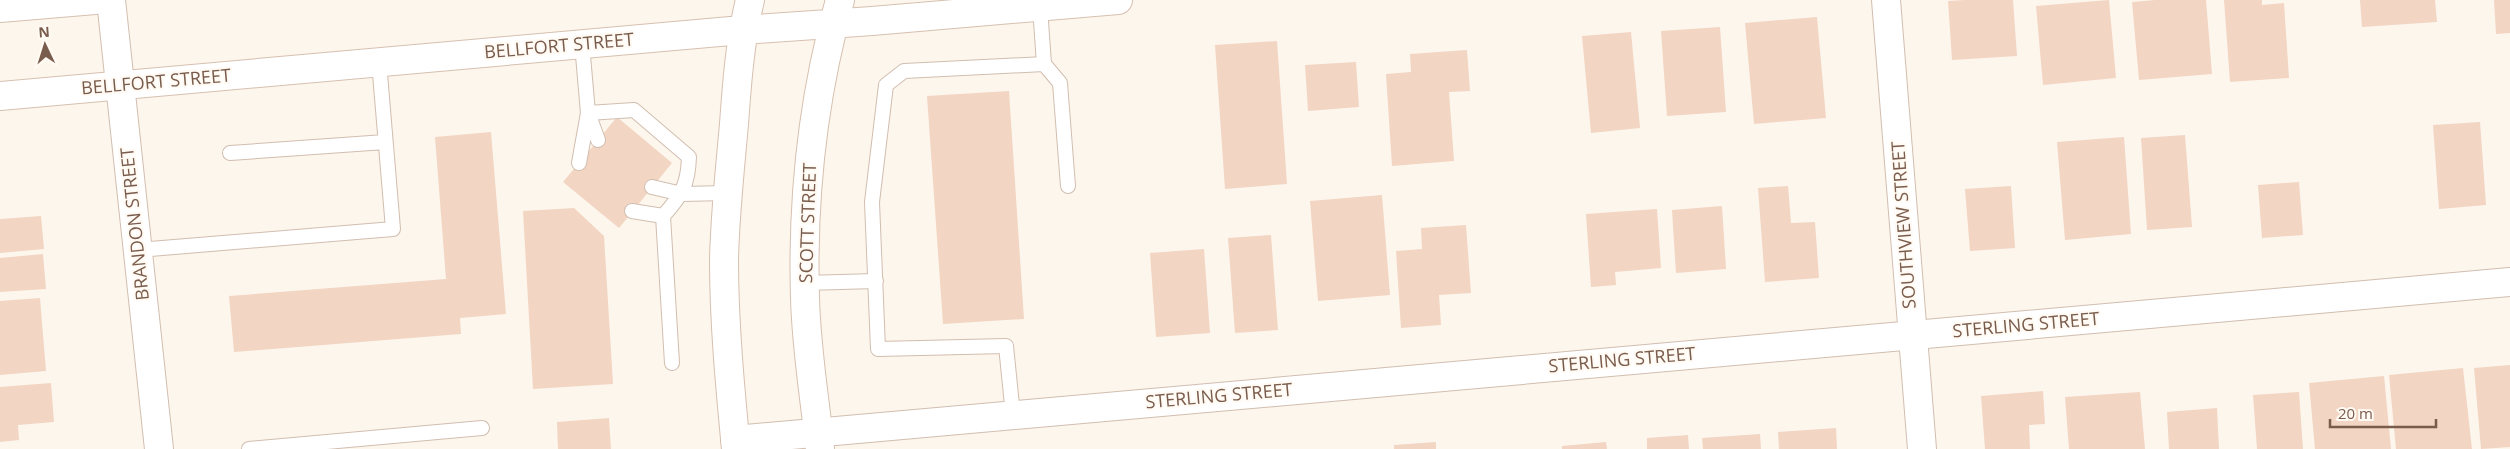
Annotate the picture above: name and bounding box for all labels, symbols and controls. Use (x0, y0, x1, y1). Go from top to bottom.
north arrow (20, 20, 70, 70)
text: N (38, 22, 50, 41)
street label: BELLFORT STREET (483, 26, 635, 64)
street label: BELLFORT STREET (80, 62, 232, 100)
street label: SOUTHVIEW STREET (1885, 140, 1921, 310)
street label: BRANDON STREET (114, 146, 154, 302)
street label: SCOTT STREET (793, 162, 821, 284)
street label: STERLING STREET (1951, 306, 2100, 342)
street label: STERLING STREET (1547, 341, 1696, 377)
street label: STERLING STREET (1144, 377, 1293, 413)
scale bar (2330, 396, 2436, 428)
text: 20 m (2338, 403, 2373, 423)

